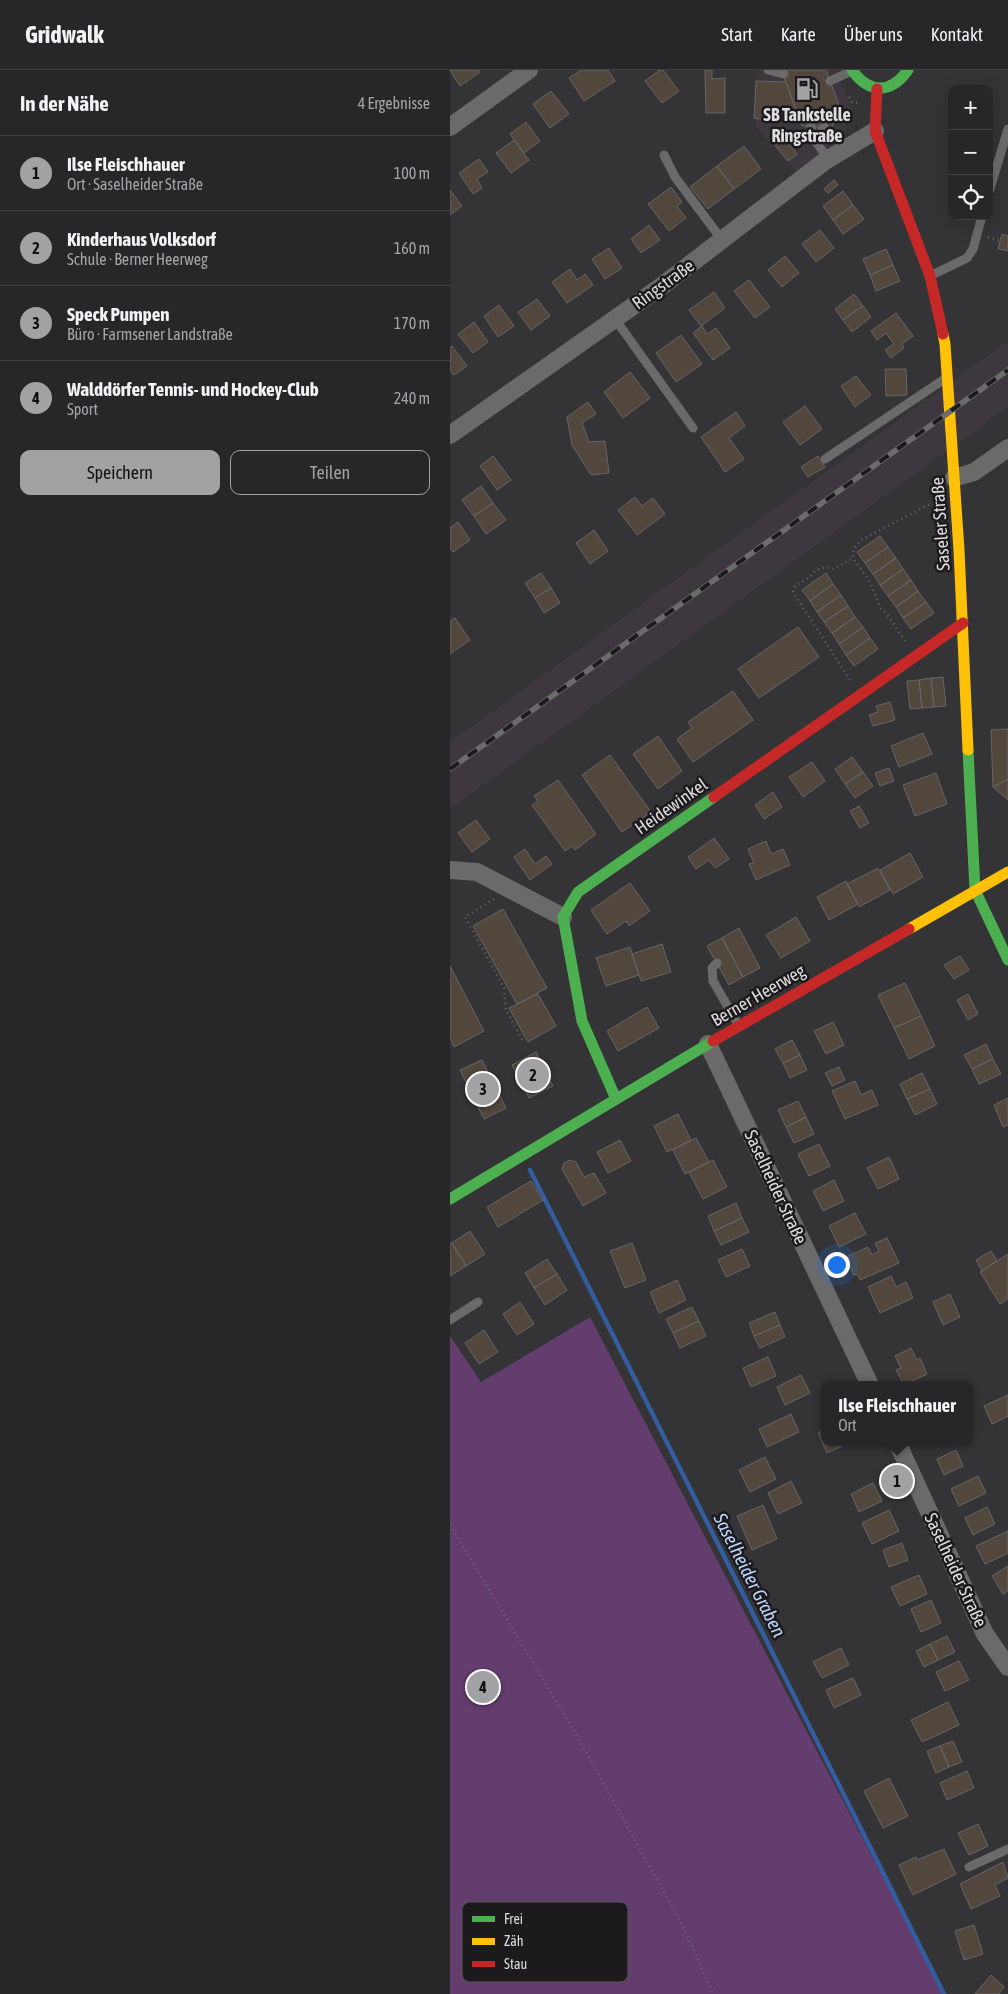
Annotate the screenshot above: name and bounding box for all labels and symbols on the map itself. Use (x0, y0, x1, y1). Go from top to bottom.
fuel station icon: SB Tankstelle Ringstraße (794, 76, 820, 102)
place label: SB Tankstelle Ringstraße (763, 104, 851, 146)
street label: Ringstraße (628, 255, 698, 313)
street label: Saseler Straße (926, 477, 954, 571)
street label: Heidewinkel (631, 773, 711, 839)
street label: Berner Heerweg (707, 959, 809, 1030)
pin: 2 (517, 1056, 549, 1094)
pin: 3 (467, 1070, 499, 1108)
street label: Saselheider Straße (740, 1127, 812, 1247)
your location (824, 1252, 850, 1278)
pin: 1 (881, 1462, 913, 1500)
water label: Saselheider Graben (709, 1509, 791, 1641)
street label: Saselheider Straße (920, 1510, 992, 1630)
pin: 4 (467, 1668, 499, 1706)
legend (462, 1902, 628, 1982)
text: Frei (504, 1911, 523, 1927)
text: Zäh (504, 1933, 524, 1949)
text: Stau (504, 1956, 527, 1972)

